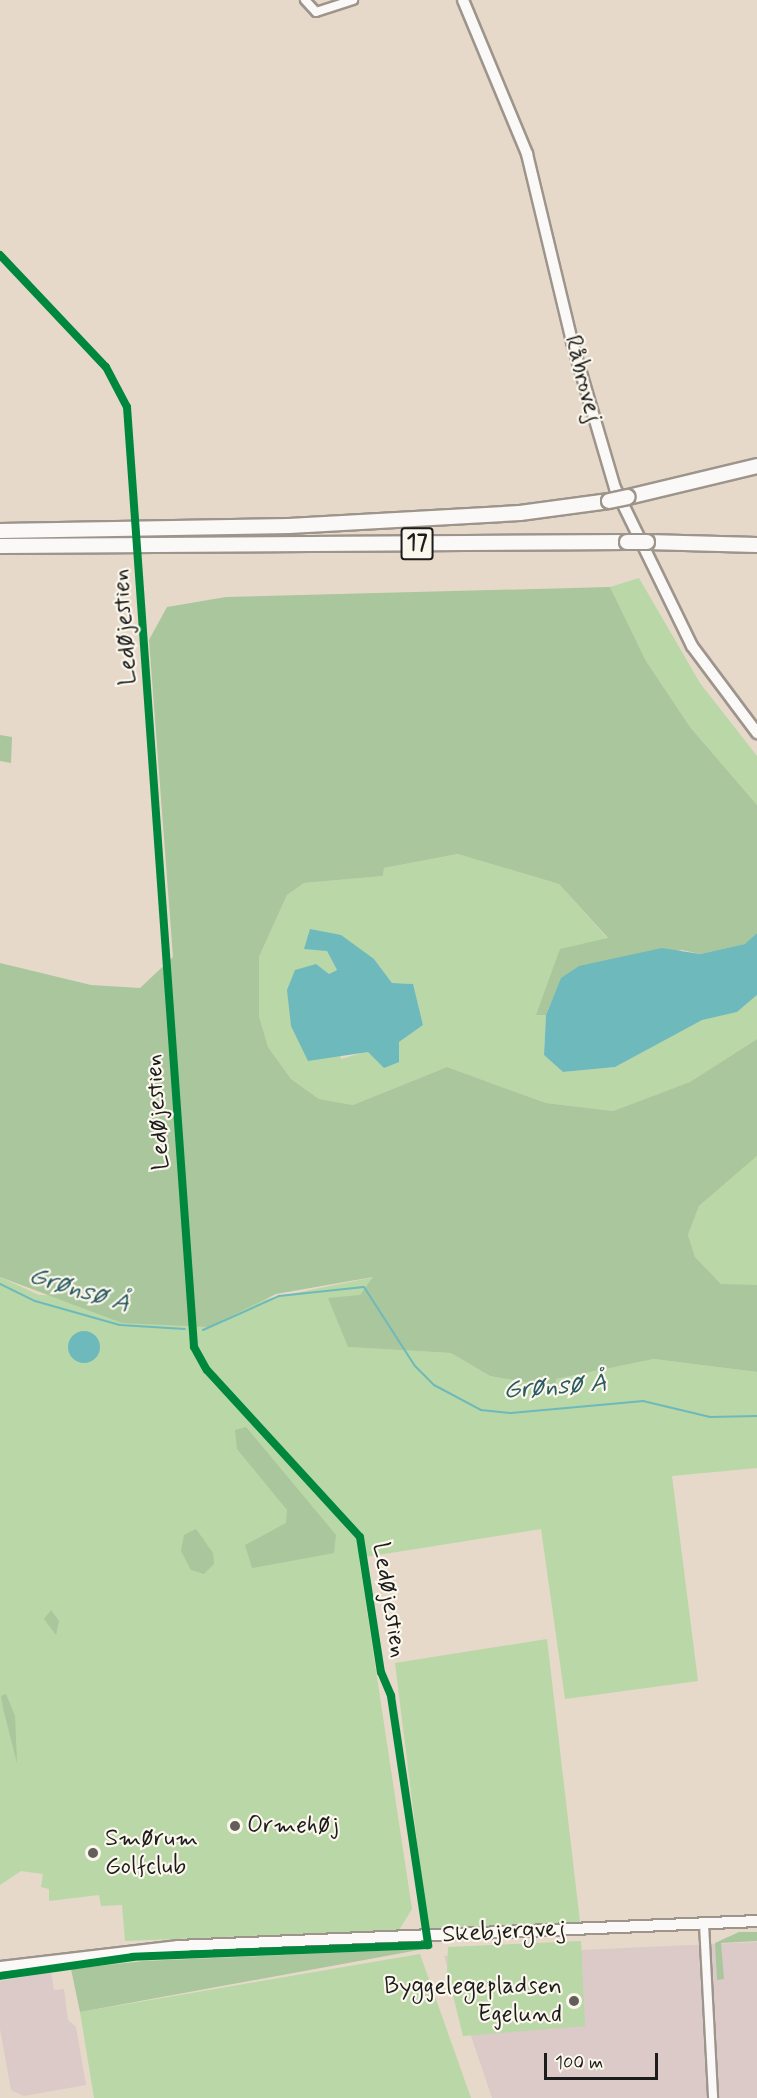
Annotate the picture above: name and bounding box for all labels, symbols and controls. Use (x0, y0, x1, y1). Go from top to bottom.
street label: Råbrovej (558, 332, 608, 426)
road number: 17 (400, 525, 434, 563)
street label: Ledøjestien (107, 568, 143, 686)
street label: Ledøjestien (140, 1053, 176, 1171)
water label: Grønsø Å (25, 1261, 133, 1321)
water label: Grønsø Å (502, 1369, 608, 1407)
street label: Ledøjestien (366, 1540, 412, 1660)
place label: Ormehøj (247, 1812, 339, 1840)
marker: Ormehøj (228, 1819, 242, 1833)
place label: Smørum Golfclub (105, 1825, 198, 1881)
marker: Smørum Golfclub (86, 1846, 100, 1860)
street label: Skebjergvej (442, 1914, 566, 1950)
place label: Byggelegepladsen Egelund (384, 1973, 562, 2029)
marker: Byggelegepladsen Egelund (567, 1994, 581, 2008)
scale bar (547, 2041, 661, 2079)
text: 100 m (555, 2051, 603, 2075)

